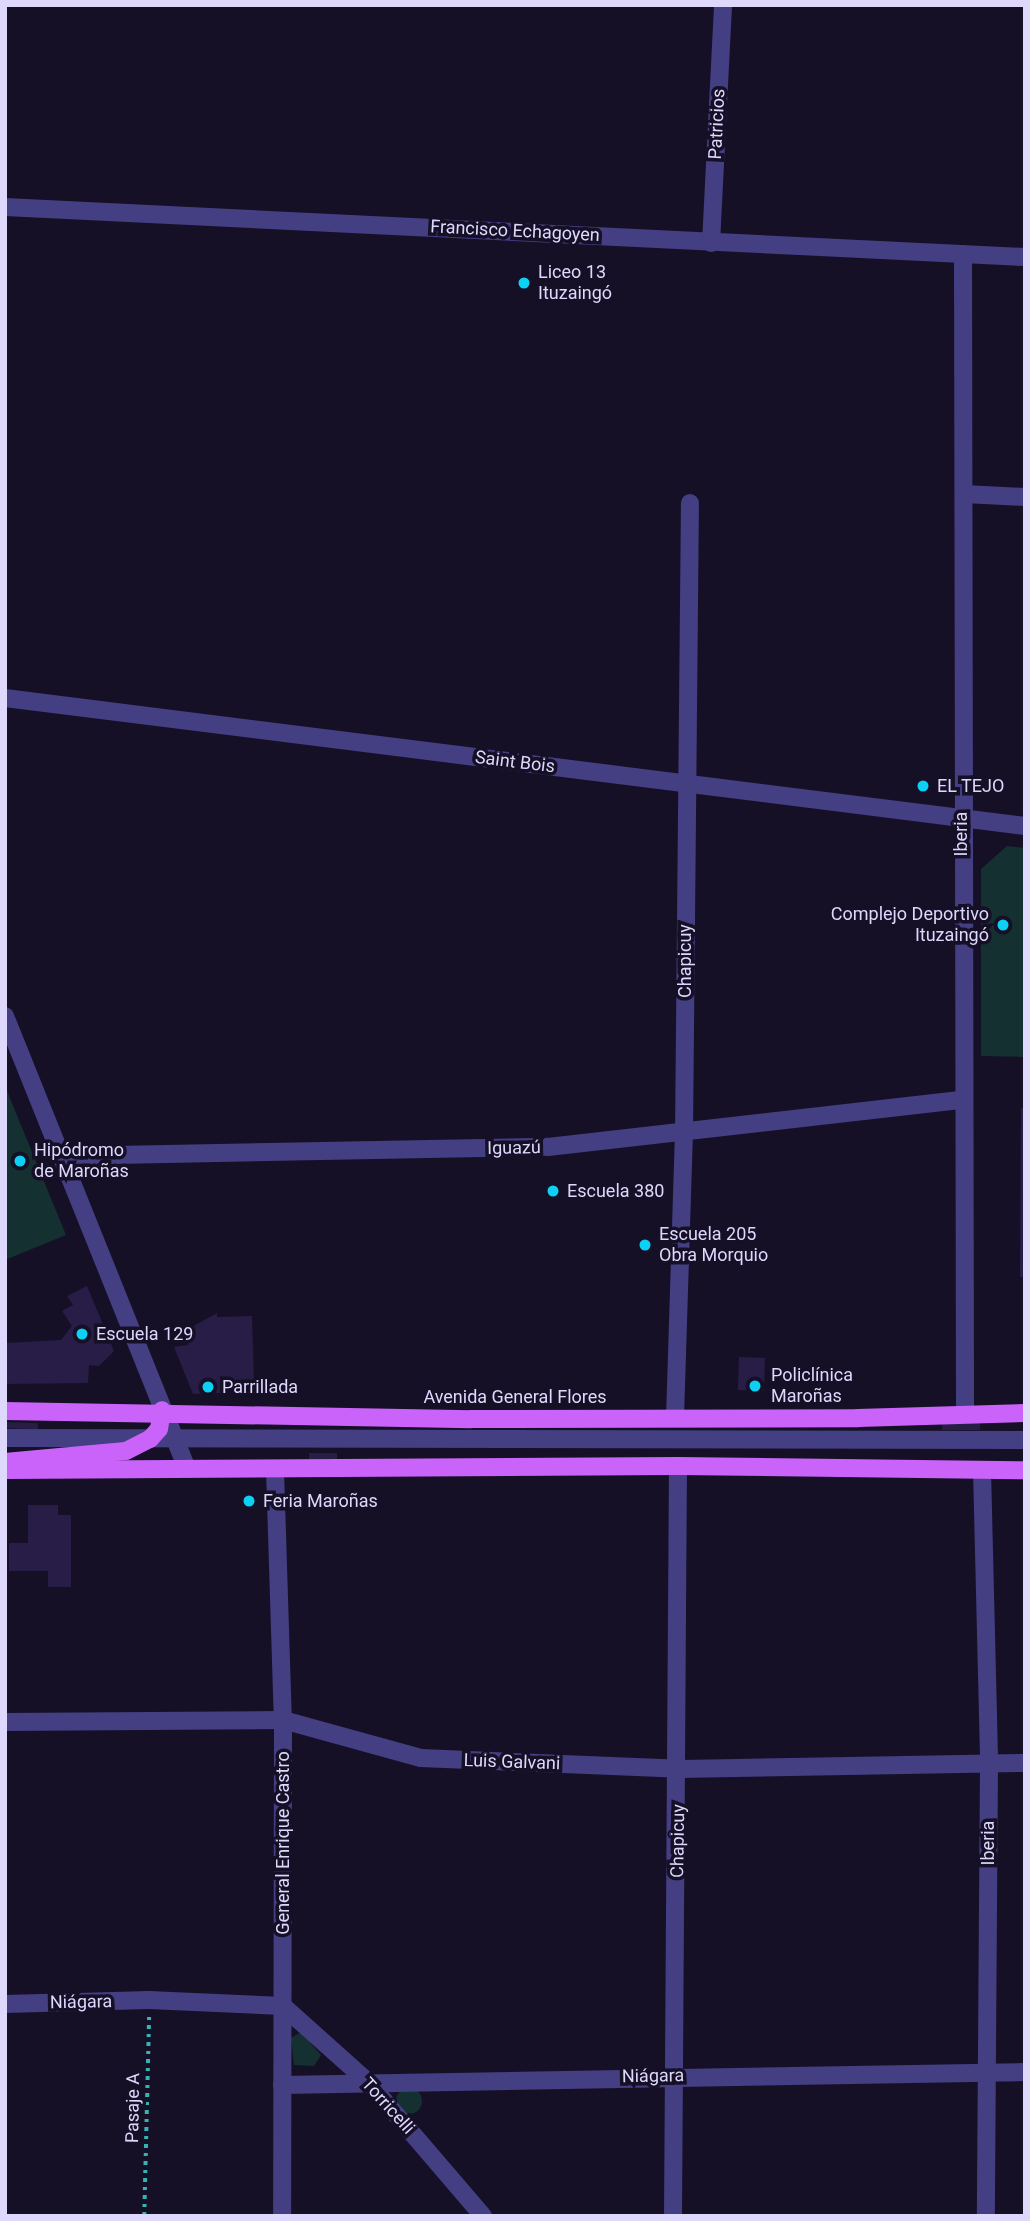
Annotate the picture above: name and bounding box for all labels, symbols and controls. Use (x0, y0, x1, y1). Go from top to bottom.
street label: Patricios (704, 88, 730, 160)
street label: Francisco Echagoyen (430, 216, 600, 246)
place label: Liceo 13 Ituzaingó (538, 262, 612, 304)
marker: Liceo 13 Ituzaingó (516, 275, 532, 291)
street label: Saint Bois (474, 746, 556, 778)
place label: EL TEJO (937, 775, 1005, 797)
marker: EL TEJO (915, 778, 931, 794)
street label: Iberia (950, 812, 972, 856)
place label: Complejo Deportivo Ituzaingó (831, 904, 989, 946)
marker: Complejo Deportivo Ituzaingó (995, 917, 1011, 933)
street label: Chapicuy (674, 924, 696, 998)
street label: Iguazú (487, 1137, 541, 1159)
place label: Hipódromo de Maroñas (34, 1140, 129, 1182)
marker: Hipódromo de Maroñas (12, 1153, 28, 1169)
place label: Escuela 380 (567, 1180, 664, 1202)
marker: Escuela 380 (545, 1183, 561, 1199)
place label: Escuela 205 Obra Morquio (659, 1224, 768, 1266)
marker: Escuela 205 Obra Morquio (637, 1237, 653, 1253)
place label: Escuela 129 (96, 1323, 193, 1345)
marker: Escuela 129 (74, 1326, 90, 1342)
place label: Policlínica Maroñas (771, 1365, 853, 1408)
place label: Parrillada (222, 1376, 298, 1398)
marker: Policlínica Maroñas (745, 1376, 765, 1396)
marker: Parrillada (200, 1379, 216, 1395)
street label: Avenida General Flores (423, 1386, 607, 1408)
place label: Feria Maroñas (263, 1490, 378, 1512)
marker: Feria Maroñas (241, 1493, 257, 1509)
street label: Luis Galvani (463, 1750, 561, 1774)
street label: General Enrique Castro (272, 1751, 294, 1935)
street label: Chapicuy (667, 1804, 689, 1878)
street label: Iberia (977, 1821, 999, 1865)
street label: Niágara (50, 1991, 112, 2013)
street label: Niágara (622, 2065, 684, 2087)
street label: Pasaje A (122, 2073, 144, 2143)
street label: Torricelli (357, 2073, 419, 2139)

